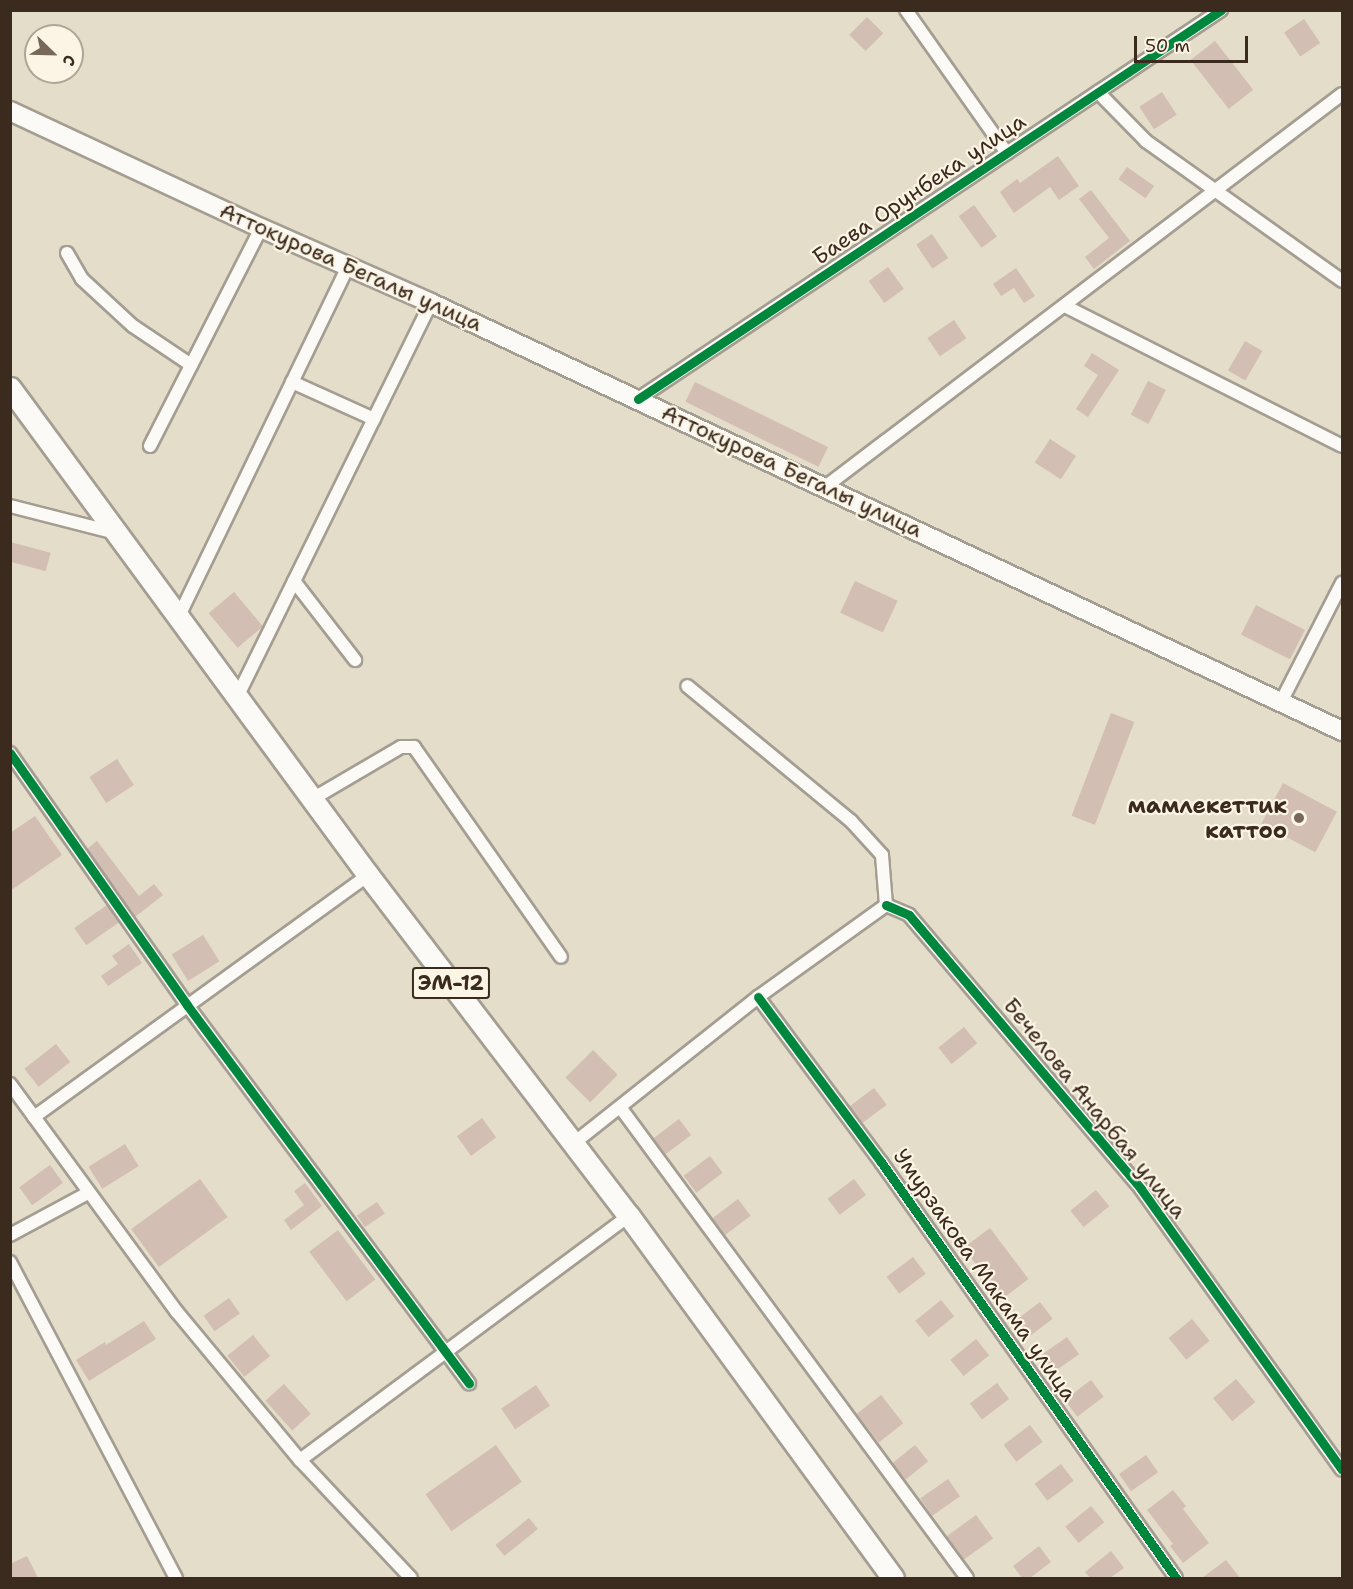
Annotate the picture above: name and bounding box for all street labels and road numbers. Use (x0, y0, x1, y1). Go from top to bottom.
street label: Баева Орунбека улица (807, 108, 1031, 270)
street label: Аттокурова Бегалы улица (216, 197, 486, 337)
street label: Аттокурова Бегалы улица (657, 399, 927, 543)
road number: ЭМ-12 (410, 965, 492, 1001)
street label: Бечелова Анарбая улица (998, 992, 1192, 1224)
street label: Умурзакова Макама улица (888, 1144, 1082, 1406)

